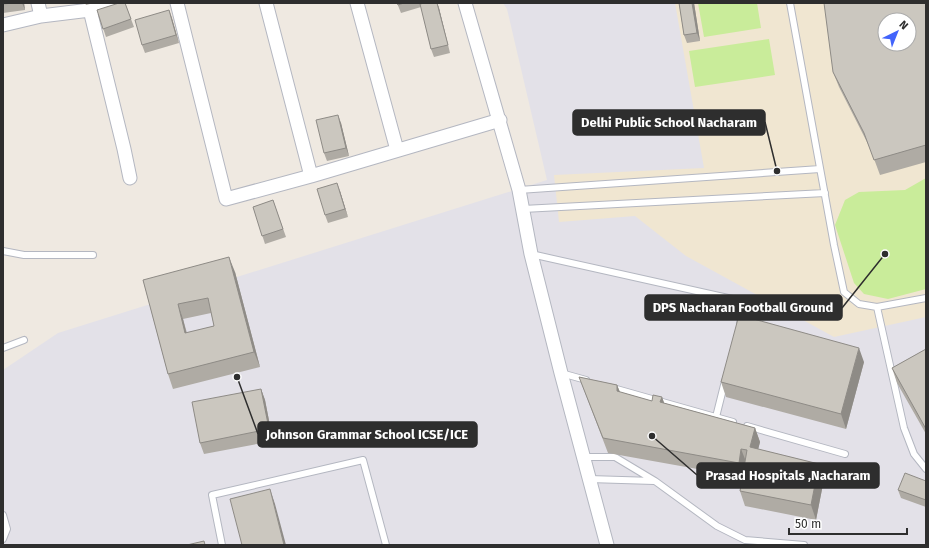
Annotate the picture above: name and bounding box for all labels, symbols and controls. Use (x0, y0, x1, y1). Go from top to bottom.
north arrow (877, 12, 917, 52)
text: N (896, 18, 911, 32)
callout: Delhi Public School Nacharam (573, 110, 765, 135)
text: Delhi Public School Nacharam (581, 115, 757, 130)
callout: DPS Nacharan Football Ground (645, 295, 842, 320)
text: DPS Nacharan Football Ground (653, 300, 833, 315)
callout: Johnson Grammar School ICSE/ICE (258, 422, 477, 447)
text: Johnson Grammar School ICSE/ICE (265, 427, 468, 442)
callout: Prasad Hospitals ,Nacharam (697, 463, 879, 488)
text: Prasad Hospitals ,Nacharam (705, 468, 871, 483)
scale bar (789, 510, 907, 536)
text: 50 m (795, 517, 821, 531)

